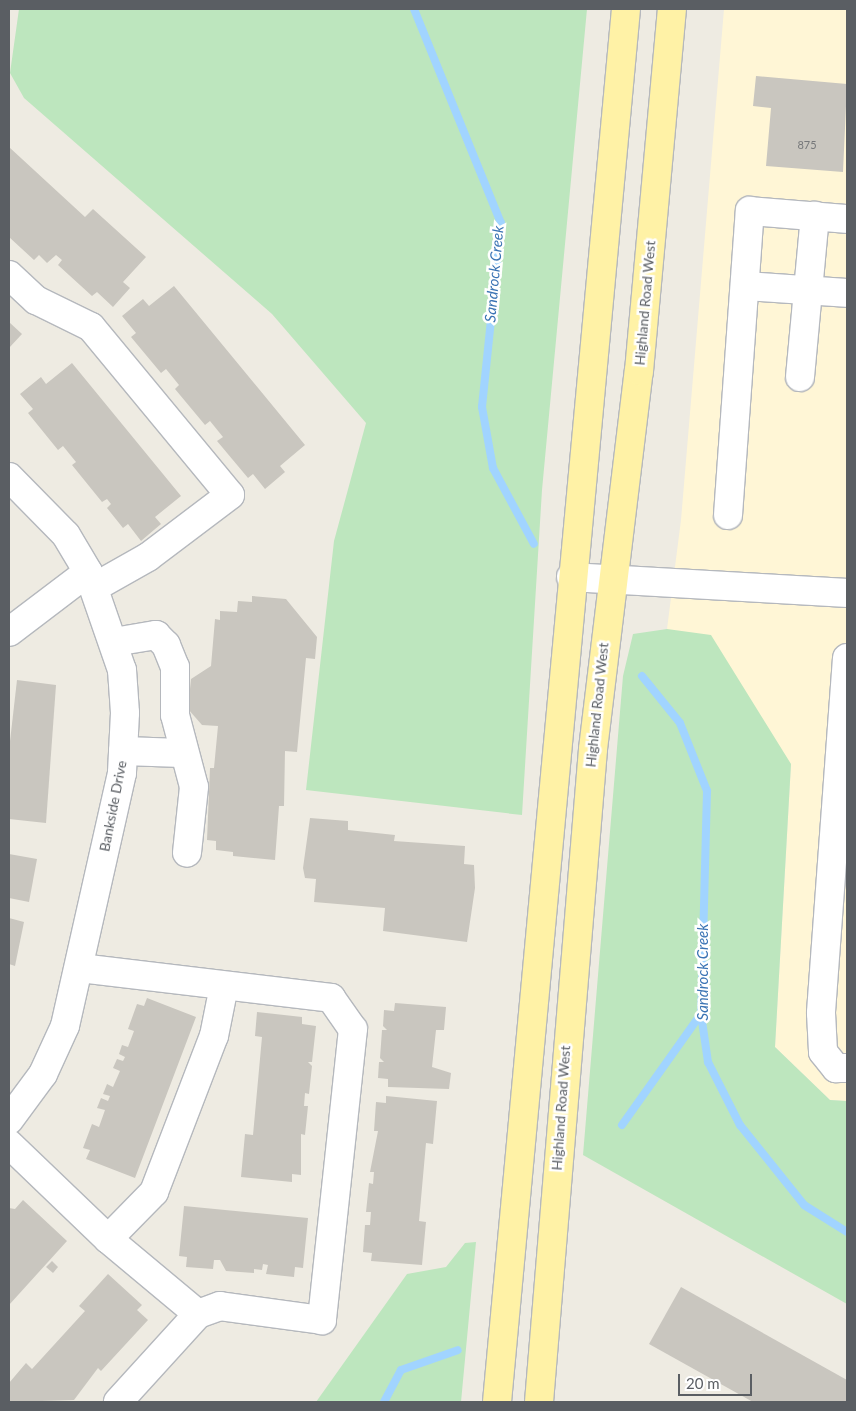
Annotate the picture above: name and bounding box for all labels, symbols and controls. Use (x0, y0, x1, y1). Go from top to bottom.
house number: 875 (797, 138, 817, 152)
water label: Sandrock Creek (481, 225, 507, 323)
street label: Highland Road West (631, 240, 659, 366)
street label: Highland Road West (582, 642, 612, 768)
street label: Bankside Drive (96, 759, 130, 853)
water label: Sandrock Creek (694, 924, 712, 1020)
street label: Highland Road West (548, 1045, 574, 1171)
scale bar (681, 1364, 755, 1396)
text: 20 m (686, 1374, 720, 1392)

